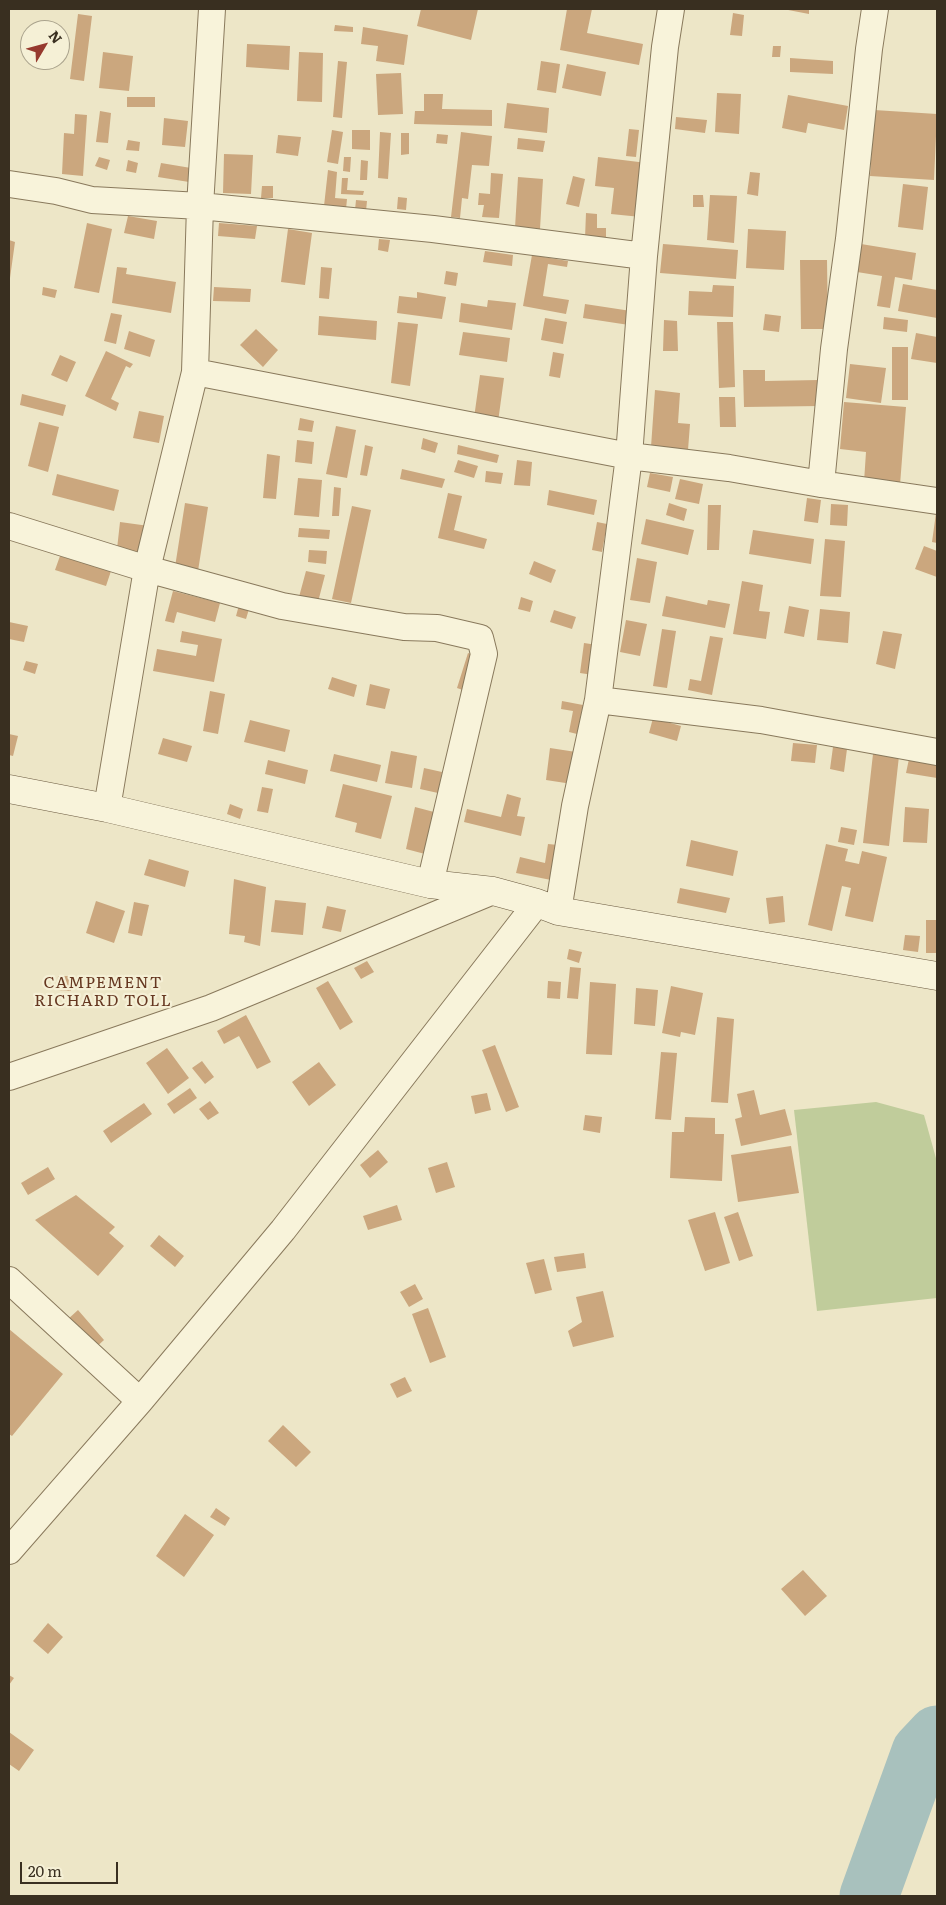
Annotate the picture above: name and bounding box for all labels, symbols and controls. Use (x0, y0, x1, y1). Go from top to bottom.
north arrow (20, 20, 70, 70)
text: N (45, 26, 68, 47)
district label: CAMPEMENT RICHARD TOLL (33, 973, 173, 1011)
scale bar (22, 1852, 120, 1884)
text: 20 m (28, 1859, 62, 1882)

